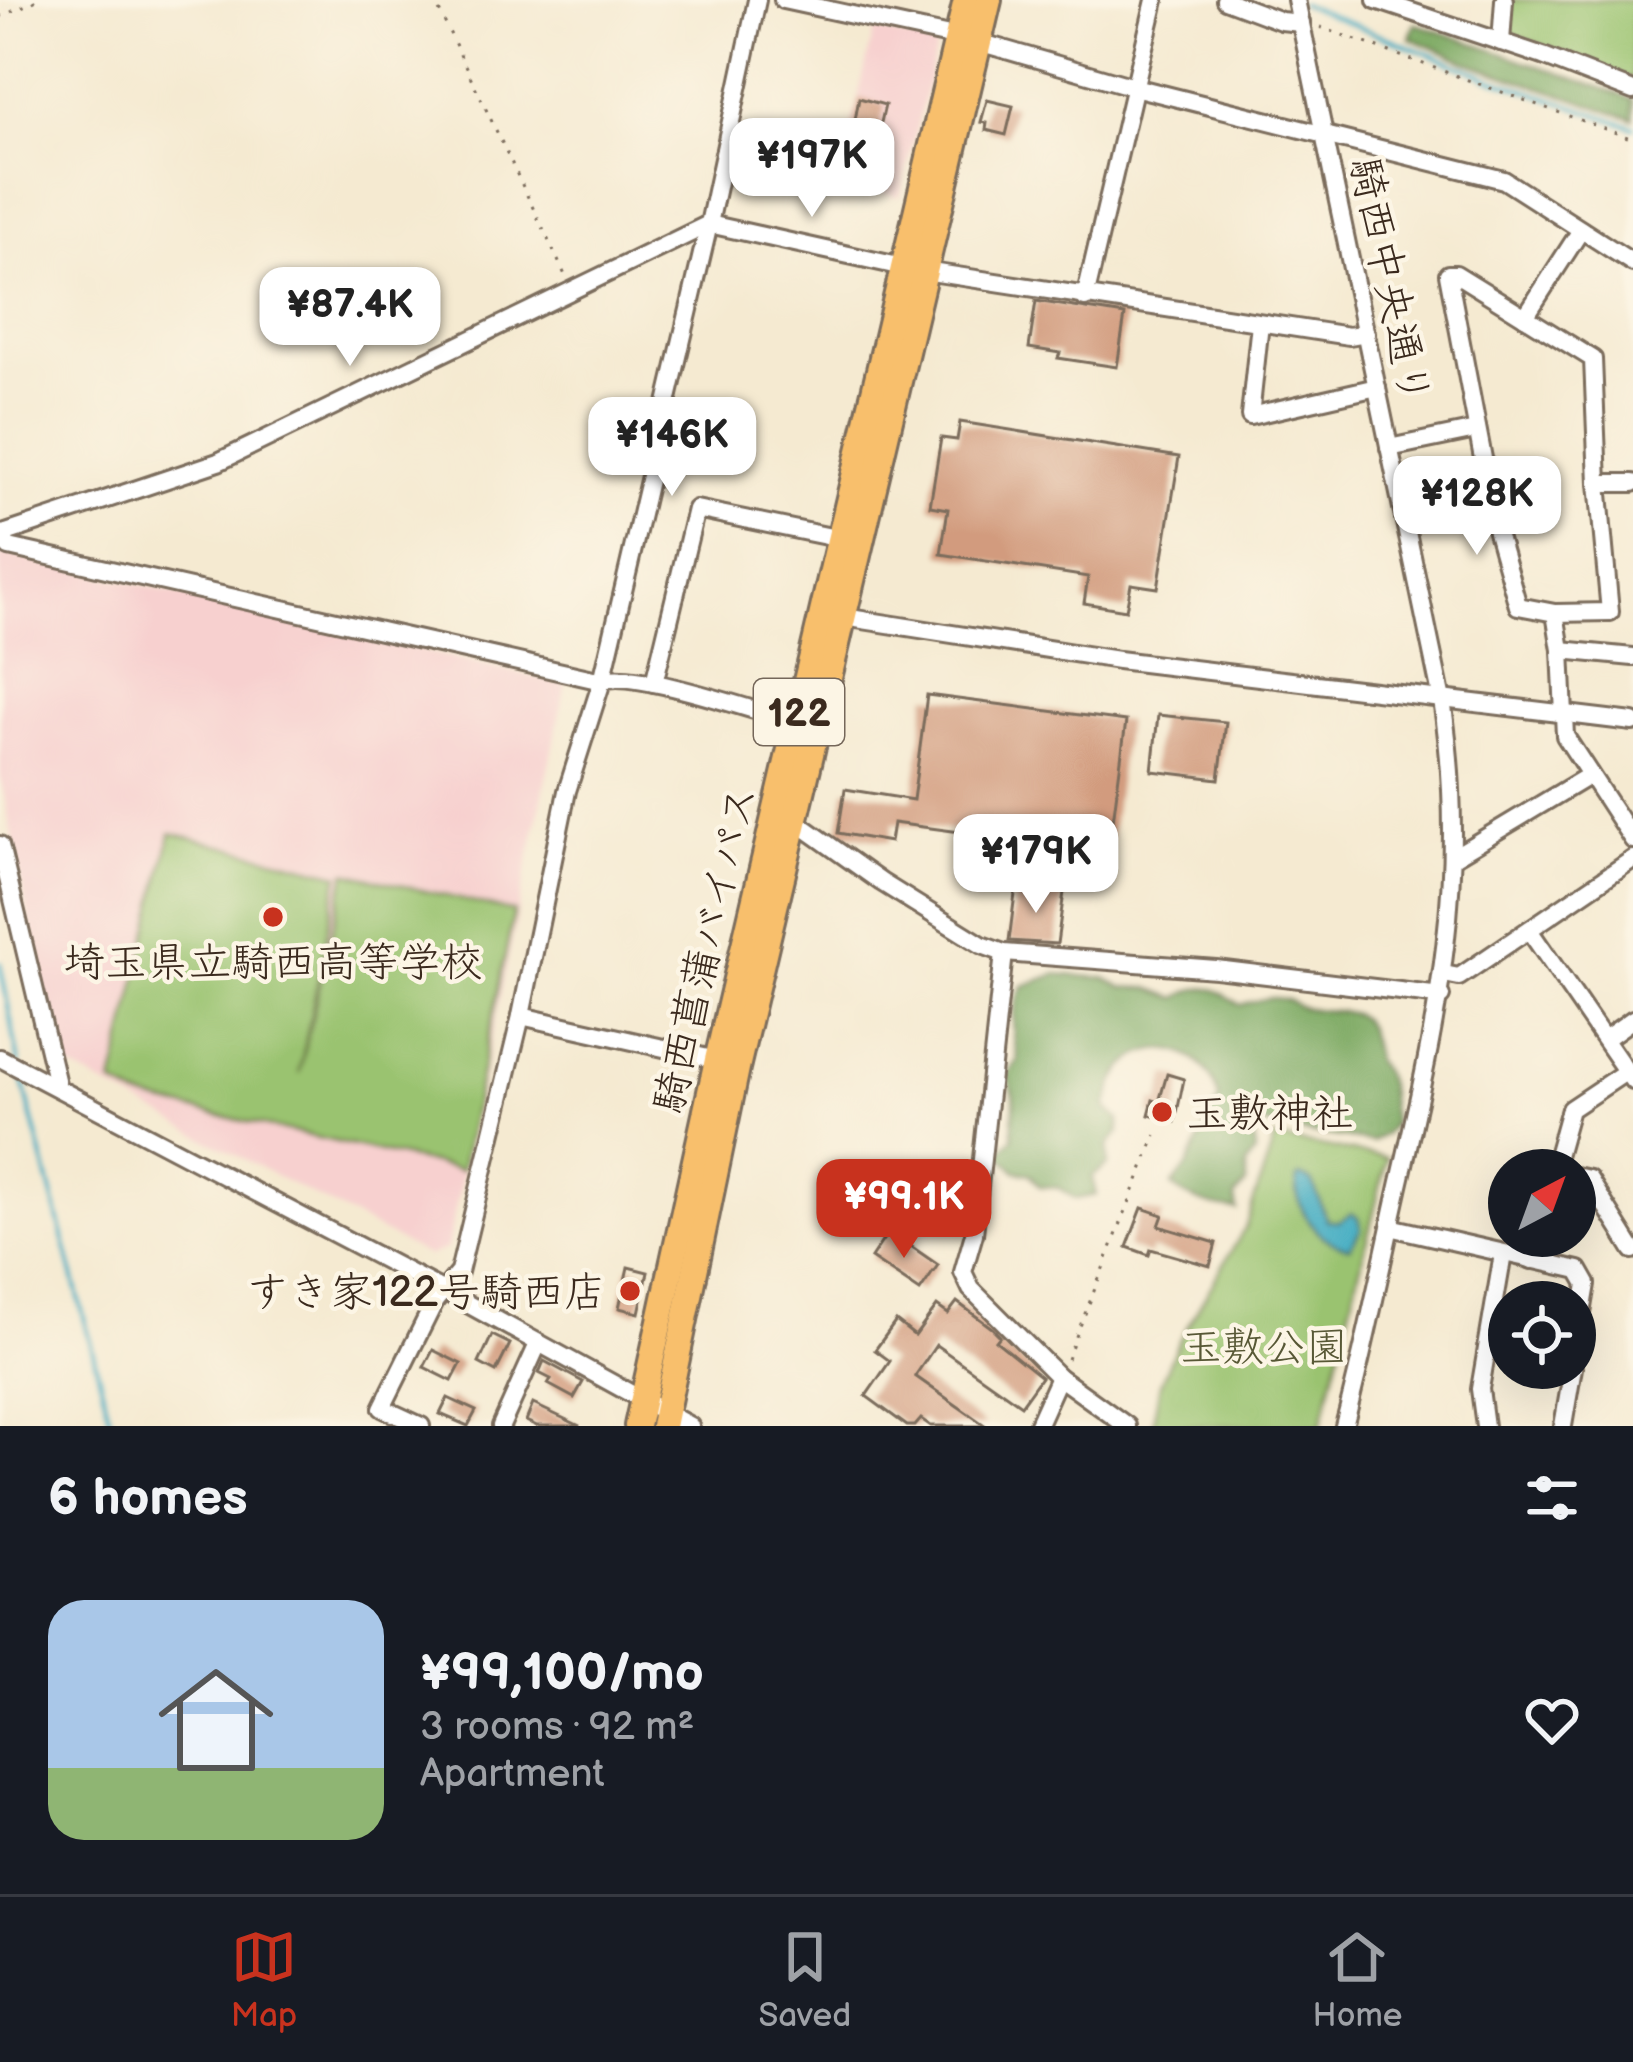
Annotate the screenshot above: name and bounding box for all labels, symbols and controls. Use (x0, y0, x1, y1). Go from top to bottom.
pin: ¥197K (728, 118, 896, 220)
text: ¥197K (756, 133, 868, 180)
street label: 騎西中央通り (1337, 153, 1440, 410)
pin: ¥87.4K (252, 267, 448, 369)
text: ¥87.4K (286, 282, 414, 329)
pin: ¥146K (588, 397, 756, 499)
text: ¥146K (615, 412, 729, 459)
pin: ¥128K (1393, 456, 1561, 558)
text: ¥128K (1420, 471, 1534, 518)
road number: 122 (754, 679, 844, 745)
street label: 騎西菖蒲バイパス (644, 781, 769, 1119)
pin: ¥179K (952, 814, 1120, 916)
text: ¥179K (980, 829, 1092, 876)
marker: 埼玉県立騎西高等学校 (260, 904, 286, 930)
place label: 埼玉県立騎西高等学校 (63, 938, 483, 989)
place label: 玉敷神社 (1186, 1089, 1354, 1140)
marker: 玉敷神社 (1149, 1099, 1175, 1125)
north arrow (1488, 1149, 1596, 1257)
map controls (1488, 1149, 1596, 1389)
pin: ¥99.1K (806, 1159, 1002, 1261)
text: ¥99.1K (843, 1174, 965, 1221)
place label: すき家122号騎西店 (246, 1268, 606, 1319)
marker: すき家122号騎西店 (617, 1278, 643, 1304)
button: locate (1488, 1281, 1596, 1389)
park label: 玉敷公園 (1180, 1323, 1348, 1374)
icon: filters (1519, 1465, 1585, 1531)
text: 6 homes (48, 1468, 248, 1529)
text: ¥99,100/mo (420, 1643, 704, 1704)
icon: home (144, 1648, 288, 1792)
icon: heart (1519, 1687, 1585, 1753)
text: 3 rooms · 92 m² (420, 1704, 694, 1751)
text: Apartment (420, 1751, 604, 1798)
tab: Map (231, 1924, 297, 2036)
tab: Saved (758, 1924, 851, 2036)
tab: Home (1313, 1924, 1402, 2036)

